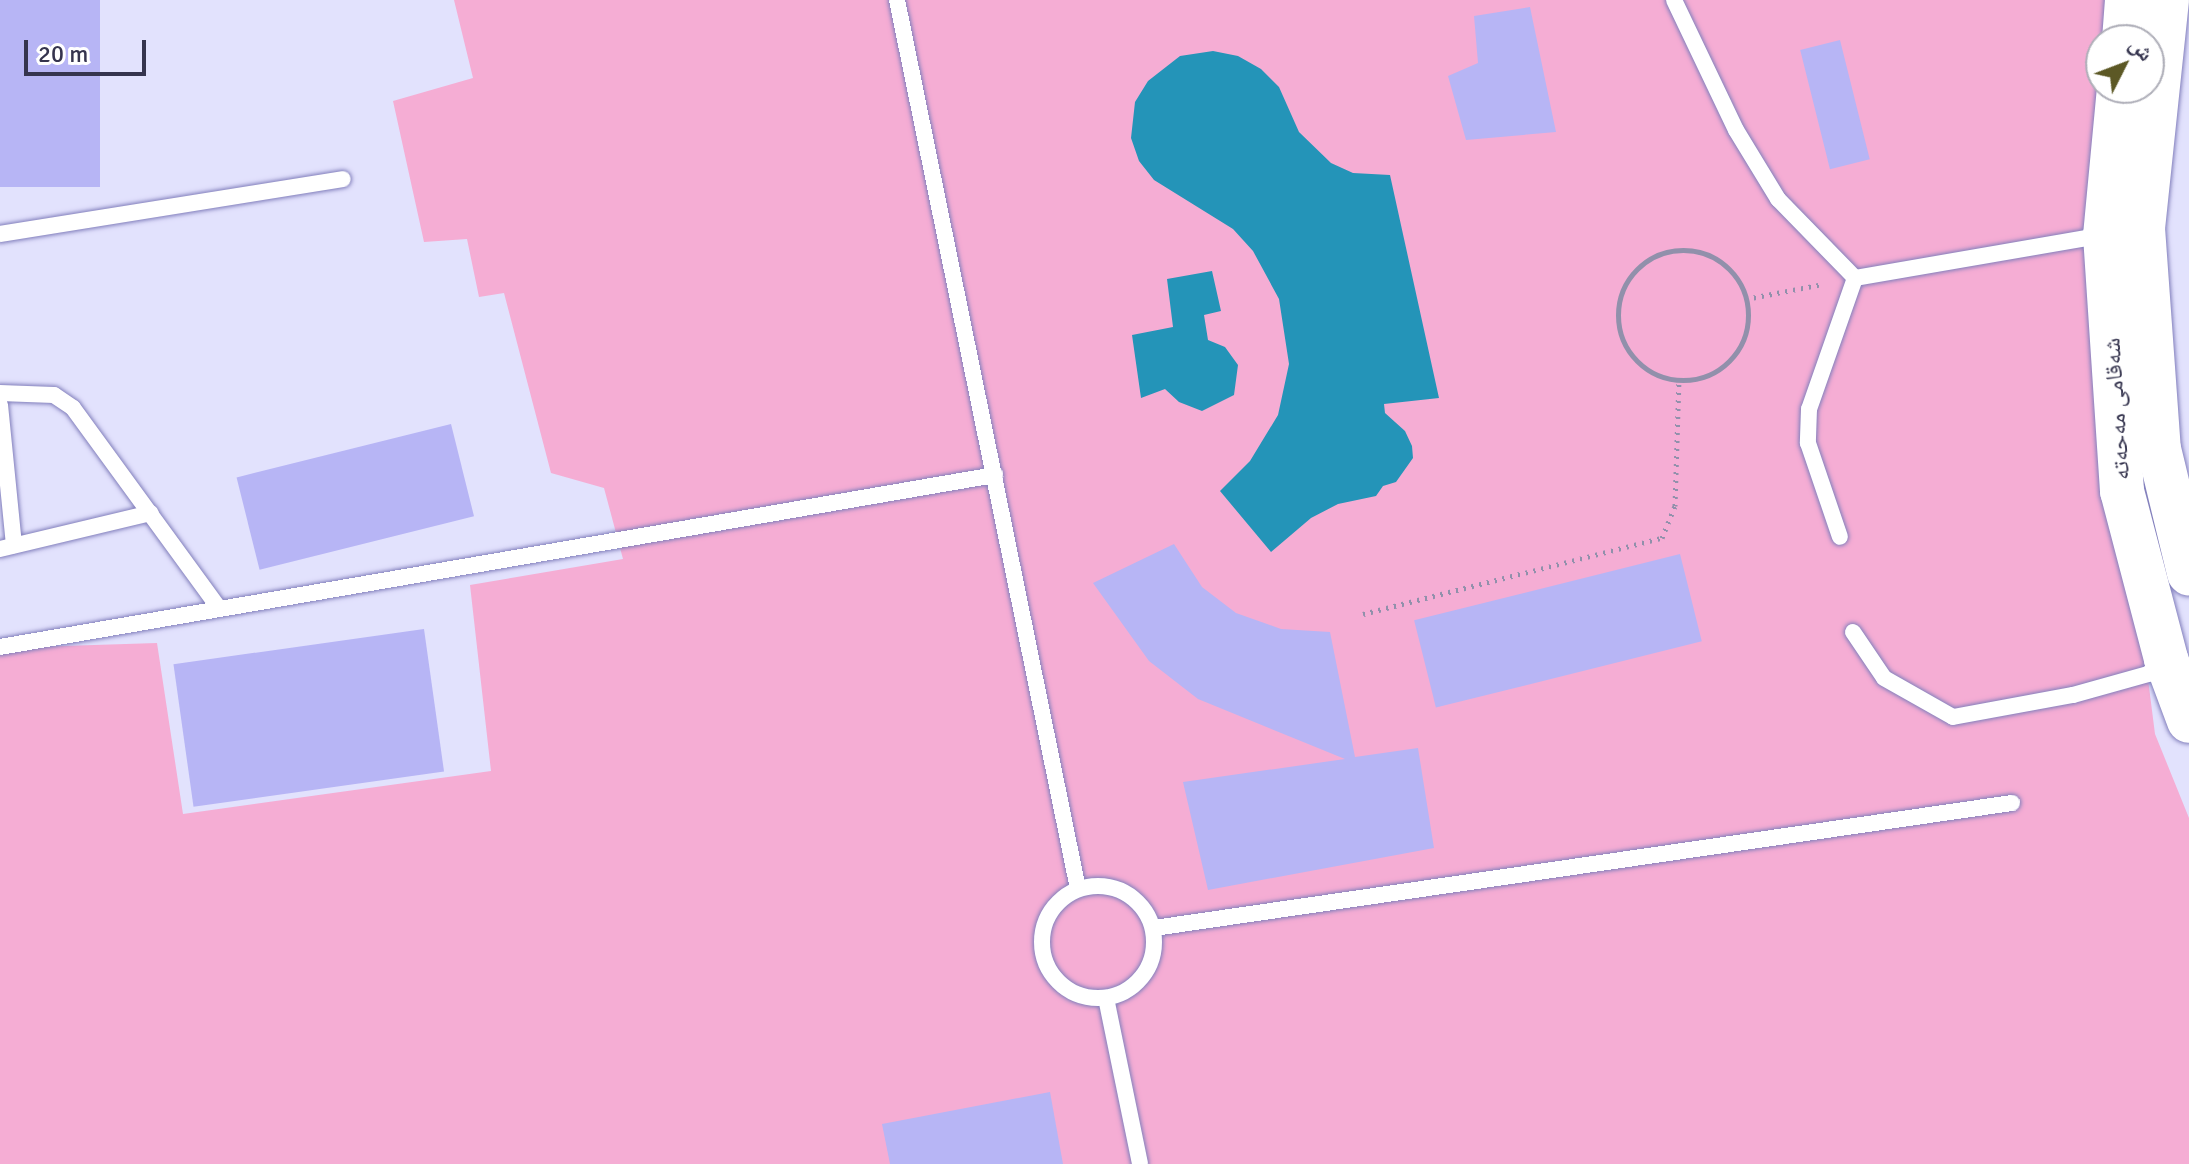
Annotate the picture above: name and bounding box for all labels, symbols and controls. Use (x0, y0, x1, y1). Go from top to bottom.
scale bar (28, 24, 150, 74)
north arrow (2085, 24, 2165, 104)
text: ش (2124, 31, 2160, 67)
text: 20 m (38, 39, 88, 69)
street label: شەقامی مەحەتە (2098, 337, 2136, 481)

